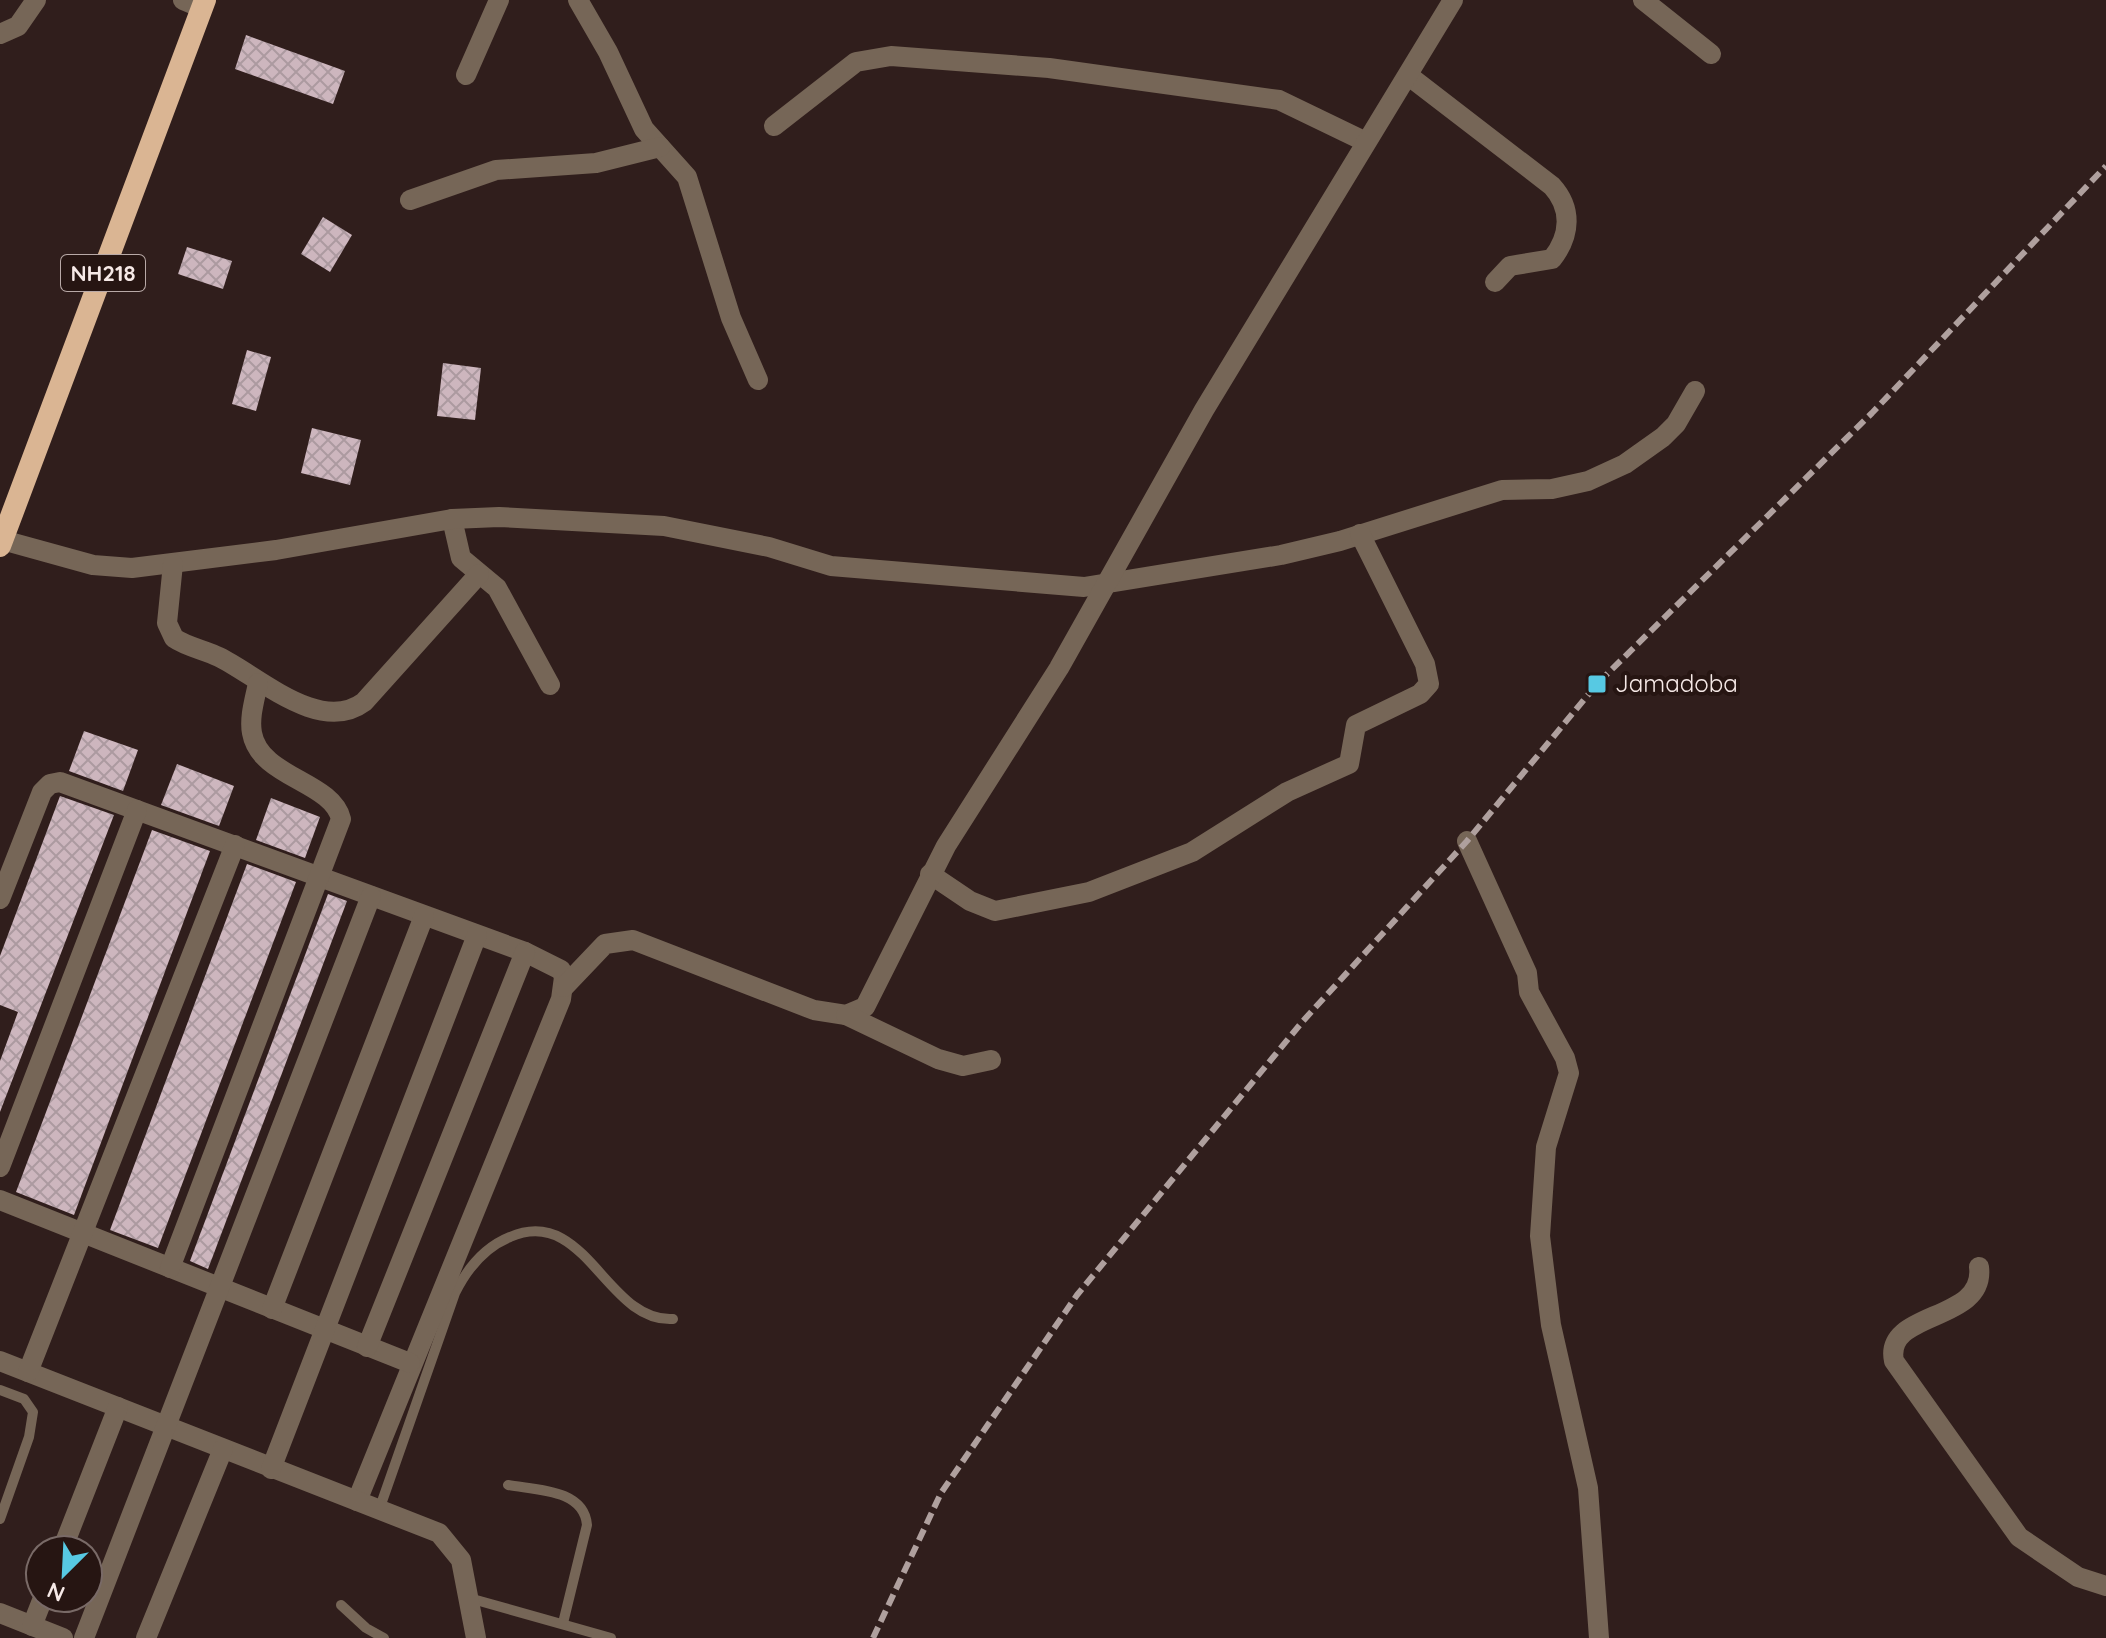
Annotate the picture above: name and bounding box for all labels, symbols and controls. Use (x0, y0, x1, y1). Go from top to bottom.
road number: NH218 (61, 255, 145, 291)
place label: Jamadoba (1615, 668, 1738, 698)
marker: Jamadoba (1586, 673, 1608, 695)
north arrow (24, 1534, 104, 1614)
text: N (43, 1576, 69, 1608)

